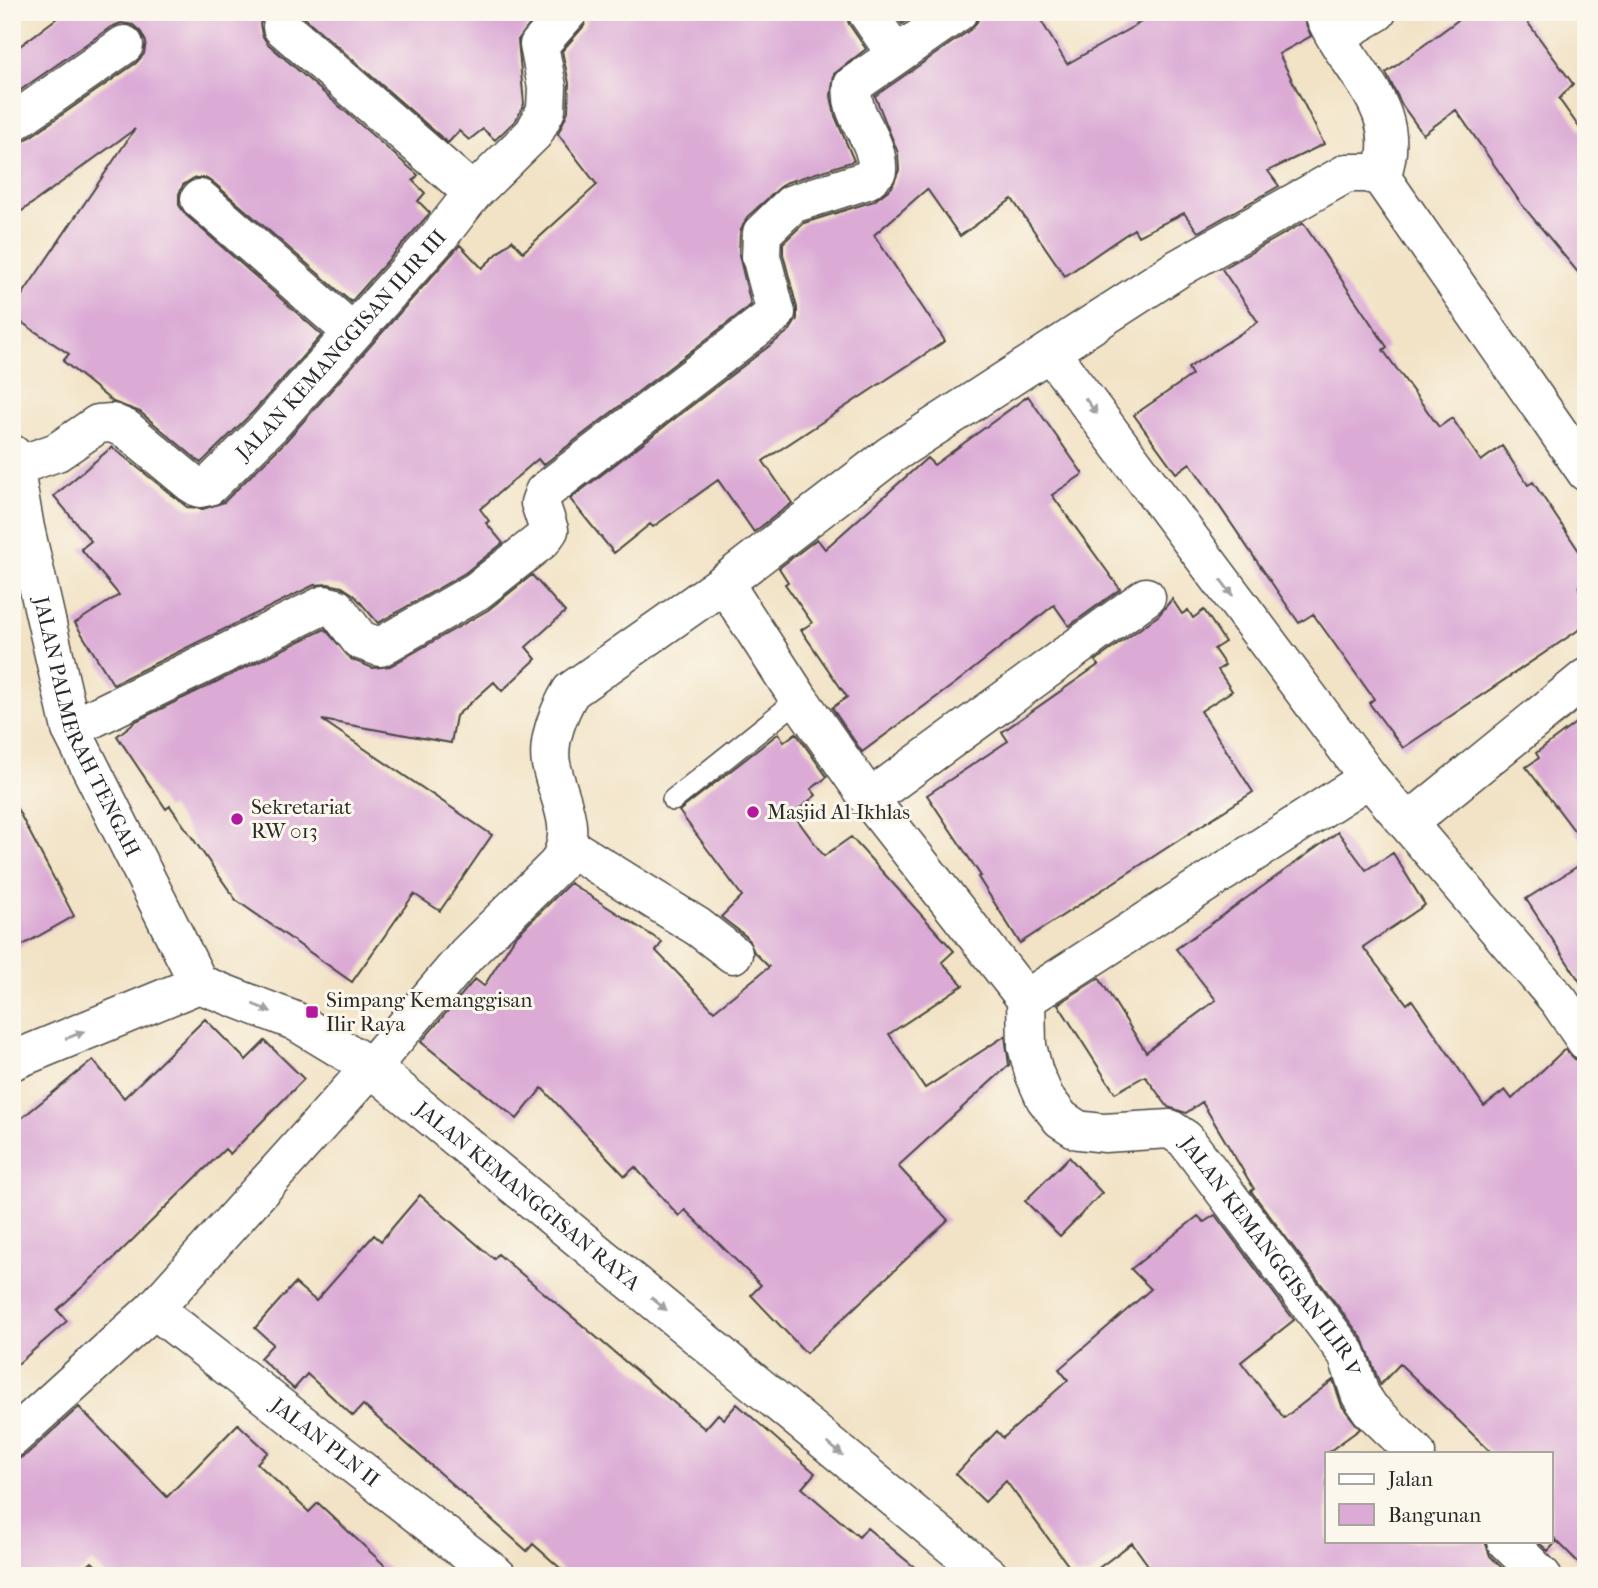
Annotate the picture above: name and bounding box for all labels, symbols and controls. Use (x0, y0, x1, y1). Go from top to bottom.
street label: JALAN KEMANGGISAN ILIR III (230, 225, 451, 466)
one-way arrow (1084, 397, 1098, 416)
one-way arrow (1220, 579, 1235, 597)
street label: JALAN PALMERAH TENGAH (29, 592, 145, 861)
place label: Sekretariat RW 013 (251, 795, 352, 843)
place label: Masjid Al-Ikhlas (767, 800, 910, 824)
marker: Masjid Al-Ikhlas (745, 804, 761, 820)
marker: Sekretariat RW 013 (229, 811, 245, 827)
place label: Simpang Kemanggisan Ilir Raya (326, 988, 533, 1036)
one-way arrow (252, 1003, 273, 1014)
marker: Simpang Kemanggisan Ilir Raya (304, 1004, 320, 1020)
one-way arrow (65, 1029, 86, 1040)
street label: JALAN KEMANGGISAN RAYA (409, 1095, 645, 1296)
street label: JALAN KEMANGGISAN ILIR V (1174, 1130, 1365, 1379)
one-way arrow (651, 1296, 668, 1311)
street label: JALAN PLN II (265, 1392, 384, 1492)
one-way arrow (826, 1441, 843, 1456)
legend (1325, 1452, 1552, 1542)
text: Jalan (1386, 1467, 1433, 1491)
text: Bangunan (1388, 1503, 1481, 1527)

